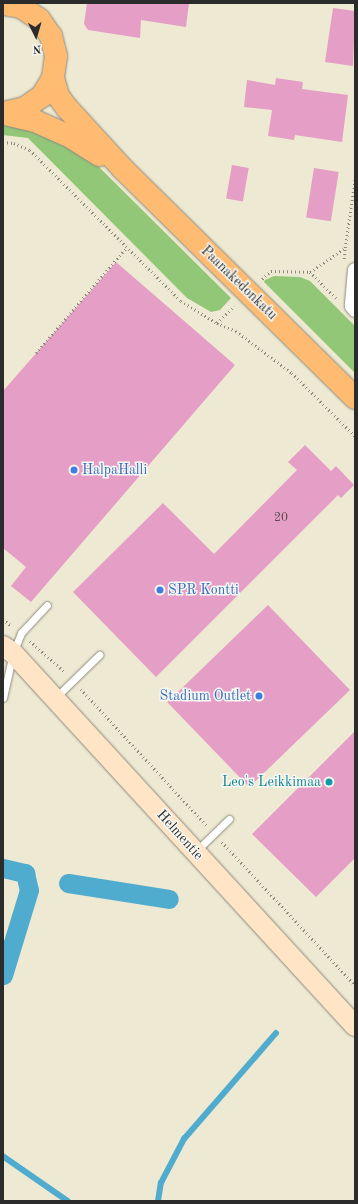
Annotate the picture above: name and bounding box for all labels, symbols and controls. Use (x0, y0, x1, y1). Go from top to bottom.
north arrow (16, 16, 56, 56)
text: N (32, 43, 42, 54)
street label: Paanakedonkatu (197, 242, 281, 324)
place label: HalpaHalli (82, 462, 147, 478)
marker: HalpaHalli (69, 465, 79, 475)
house number: 20 (274, 512, 288, 526)
place label: SPR Kontti (168, 582, 239, 598)
marker: SPR Kontti (155, 585, 165, 595)
place label: Stadium Outlet (160, 688, 251, 704)
marker: Stadium Outlet (254, 691, 264, 701)
place label: Leo's Leikkimaa (222, 774, 321, 790)
marker: Leo's Leikkimaa (324, 777, 334, 787)
street label: Helmentie (153, 807, 207, 863)

